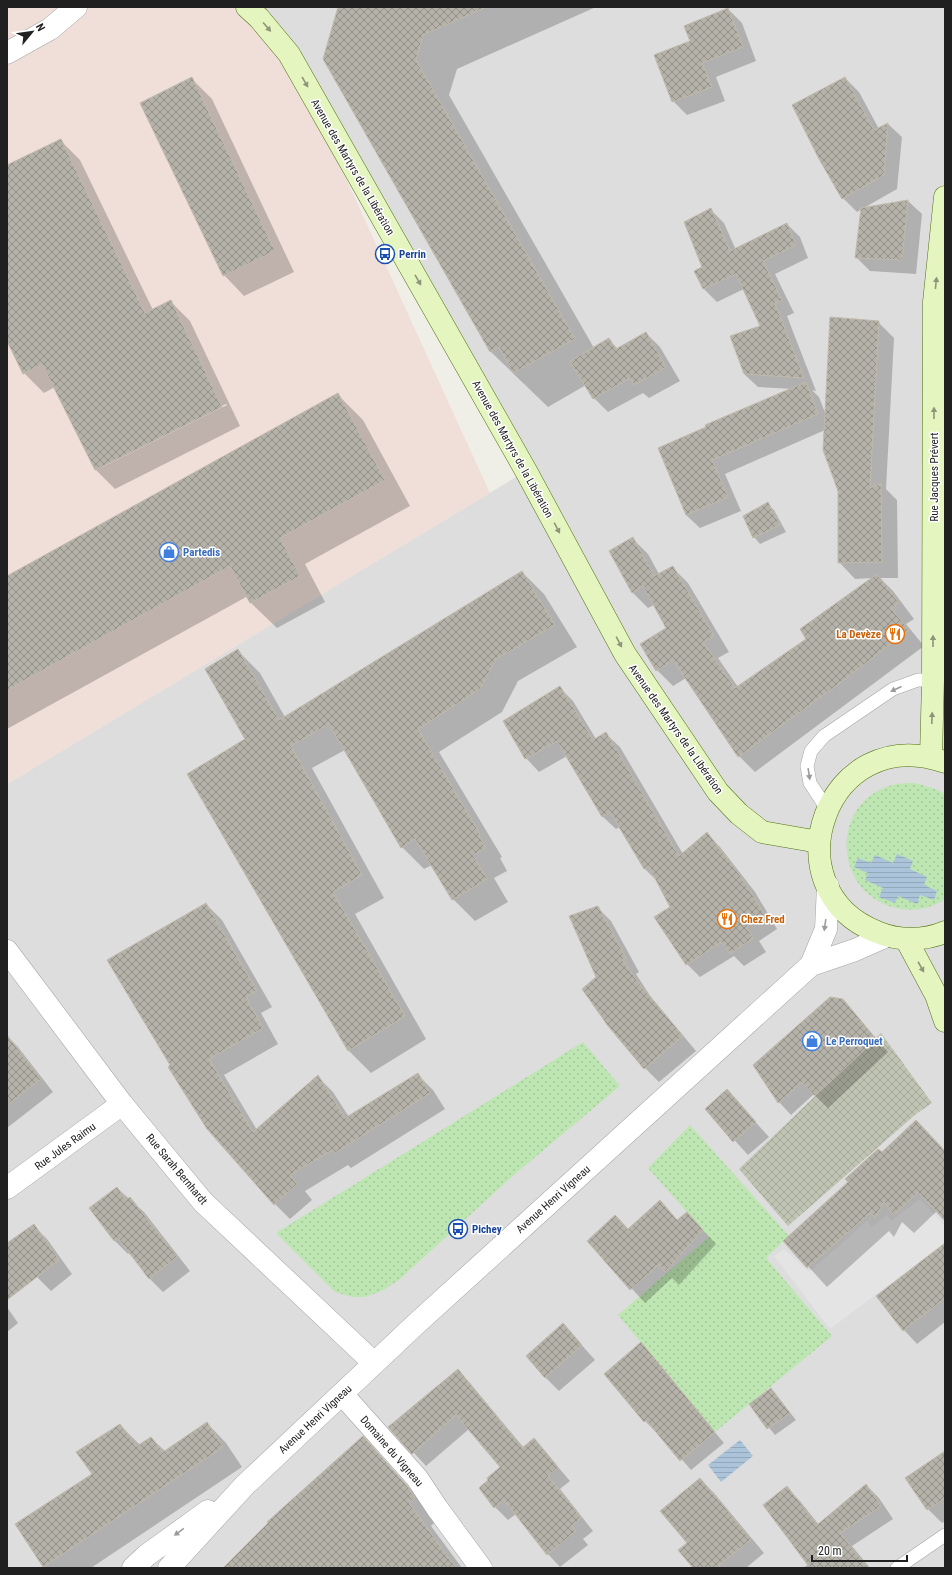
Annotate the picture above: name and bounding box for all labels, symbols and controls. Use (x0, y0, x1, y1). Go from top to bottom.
north arrow (12, 12, 52, 52)
text: N (33, 21, 48, 34)
one-way arrow (262, 22, 271, 32)
one-way arrow (301, 76, 308, 88)
street label: Avenue des Martyrs de la Libération (308, 97, 397, 238)
bus stop icon: Perrin (374, 243, 396, 265)
place label: Perrin (399, 248, 426, 261)
one-way arrow (414, 274, 421, 286)
one-way arrow (933, 277, 940, 289)
street label: Avenue des Martyrs de la Libération (469, 378, 556, 520)
one-way arrow (931, 406, 937, 419)
street label: Rue Jacques Prévert (928, 432, 941, 522)
one-way arrow (554, 522, 560, 534)
shop icon: Partedis (158, 541, 180, 563)
place label: Partedis (183, 546, 220, 559)
restaurant icon: La Devèze (884, 623, 906, 645)
place label: La Devèze (836, 628, 881, 641)
one-way arrow (930, 634, 936, 647)
one-way arrow (615, 637, 622, 648)
street label: Avenue des Martyrs de la Libération (626, 662, 725, 797)
one-way arrow (890, 685, 902, 692)
one-way arrow (929, 711, 935, 724)
one-way arrow (806, 768, 812, 780)
restaurant icon: Chez Fred (716, 908, 738, 930)
place label: Chez Fred (741, 913, 785, 926)
one-way arrow (822, 919, 828, 931)
one-way arrow (918, 961, 925, 973)
shop icon: Le Perroquet (801, 1030, 823, 1052)
place label: Le Perroquet (826, 1035, 883, 1048)
street label: Rue Jules Raimu (32, 1120, 98, 1173)
street label: Rue Sarah Bernhardt (143, 1131, 210, 1207)
street label: Avenue Henri Vigneau (514, 1163, 593, 1236)
bus stop icon: Pichey (447, 1218, 469, 1240)
place label: Pichey (472, 1223, 502, 1236)
street label: Avenue Henri Vigneau (276, 1382, 355, 1457)
street label: Domaine du Vigneau (357, 1413, 426, 1489)
one-way arrow (174, 1528, 184, 1536)
scale bar (812, 1537, 907, 1563)
text: 20 m (818, 1544, 842, 1558)

